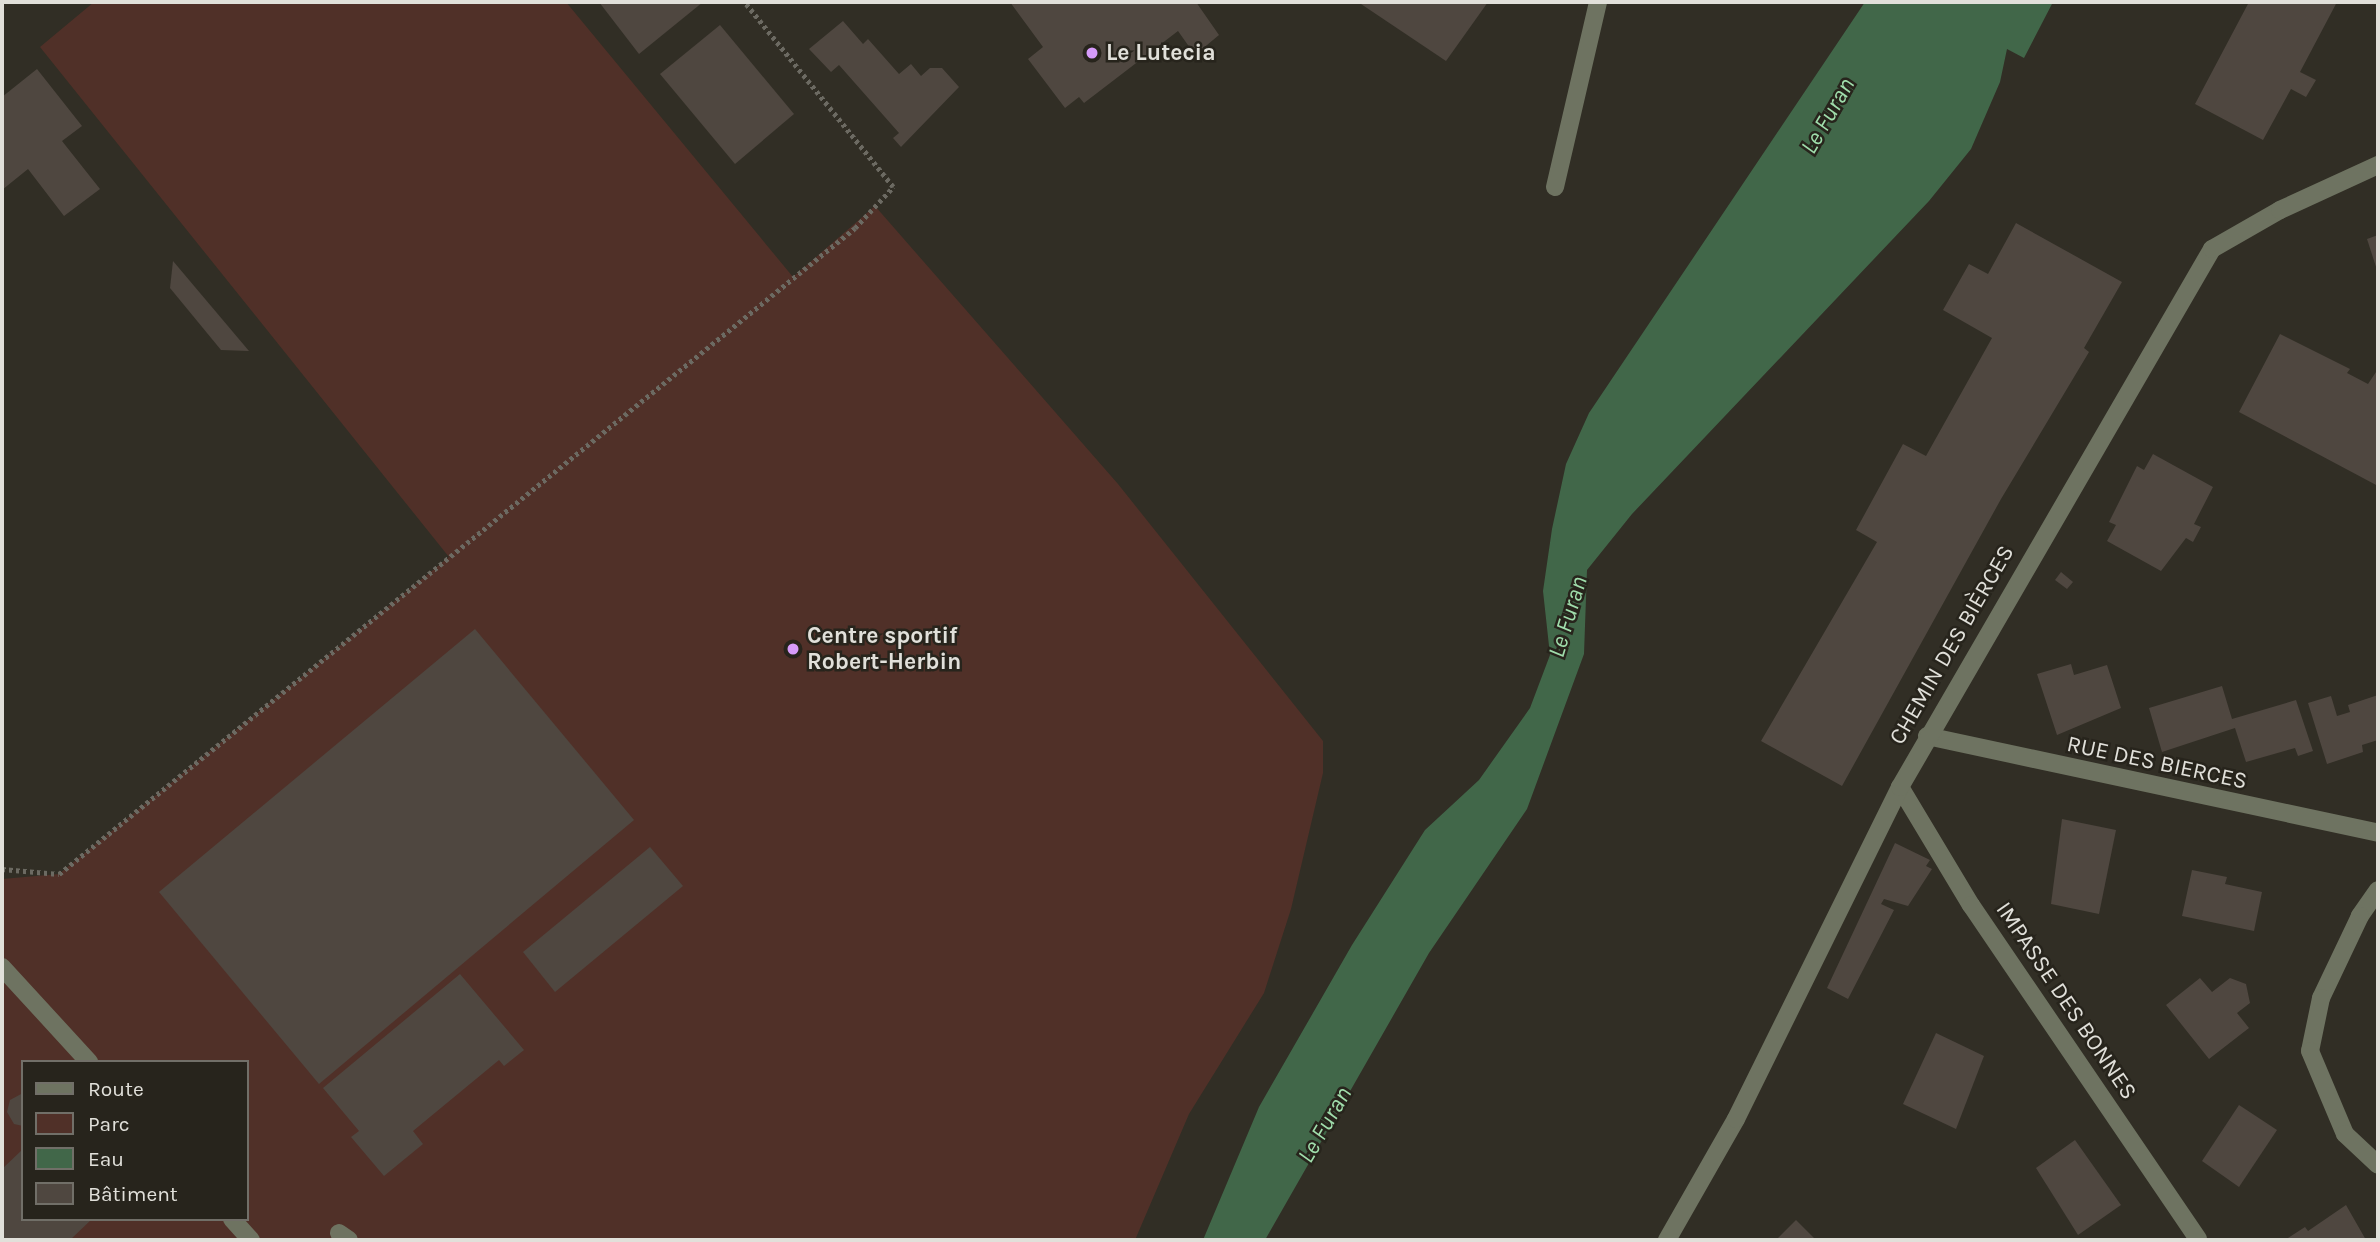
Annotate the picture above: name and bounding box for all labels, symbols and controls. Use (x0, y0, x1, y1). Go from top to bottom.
place label: Le Lutecia (1106, 39, 1216, 67)
marker: Le Lutecia (1084, 45, 1100, 61)
water label: Le Furan (1795, 73, 1861, 159)
street label: CHEMIN DES BIÈRCES (1884, 540, 2020, 750)
water label: Le Furan (1542, 573, 1594, 661)
place label: Centre sportif Robert-Herbin (807, 622, 961, 676)
marker: Centre sportif Robert-Herbin (785, 641, 801, 657)
street label: RUE DES BIERCES (2064, 730, 2250, 796)
street label: IMPASSE DES BONNES (1990, 897, 2142, 1105)
legend (21, 1060, 248, 1221)
text: Route (88, 1077, 144, 1101)
water label: Le Furan (1292, 1082, 1358, 1168)
text: Parc (88, 1112, 130, 1136)
text: Eau (88, 1147, 124, 1171)
text: Bâtiment (88, 1182, 178, 1206)

